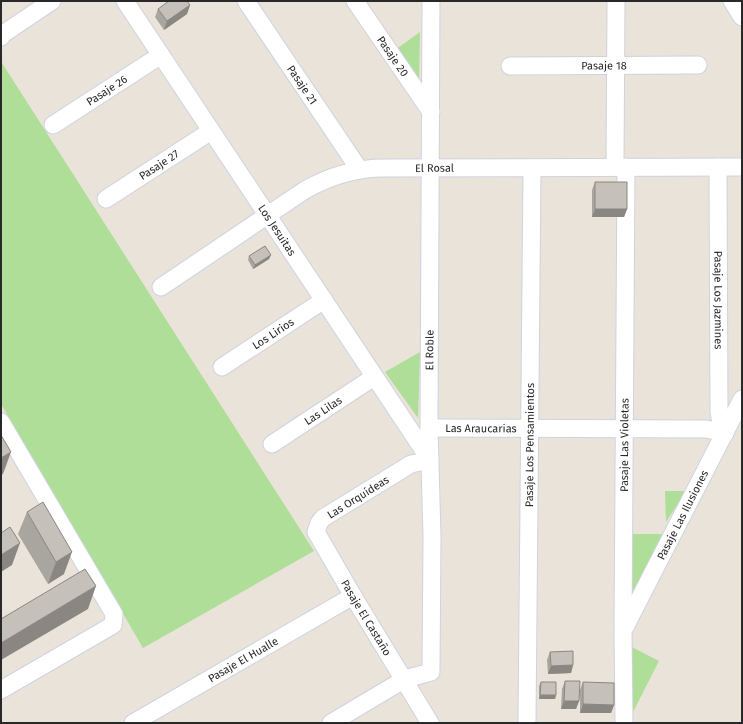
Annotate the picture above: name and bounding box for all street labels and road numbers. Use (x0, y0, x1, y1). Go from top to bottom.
street label: Pasaje 20 (374, 34, 411, 79)
street label: Pasaje 18 (581, 59, 627, 73)
street label: Pasaje 21 (284, 63, 320, 107)
street label: Pasaje 26 (84, 73, 130, 109)
street label: Pasaje 27 (137, 147, 182, 183)
street label: El Rosal (415, 162, 454, 175)
street label: Los Jesuitas (255, 202, 298, 258)
street label: Pasaje Los Jazmines (711, 251, 725, 349)
street label: Los Lirios (250, 316, 297, 352)
street label: El Roble (423, 330, 436, 370)
street label: Pasaje Los Pensamientos (523, 383, 537, 507)
street label: Las Lilas (302, 394, 344, 428)
street label: Pasaje Las Violetas (618, 398, 632, 492)
street label: Las Araucarias (445, 422, 517, 435)
street label: Pasaje Las Ilusiones (655, 468, 711, 562)
street label: Las Orquídeas (325, 473, 392, 522)
street label: Pasaje El Castaño (338, 578, 394, 658)
street label: Pasaje El Hualle (206, 635, 281, 685)

